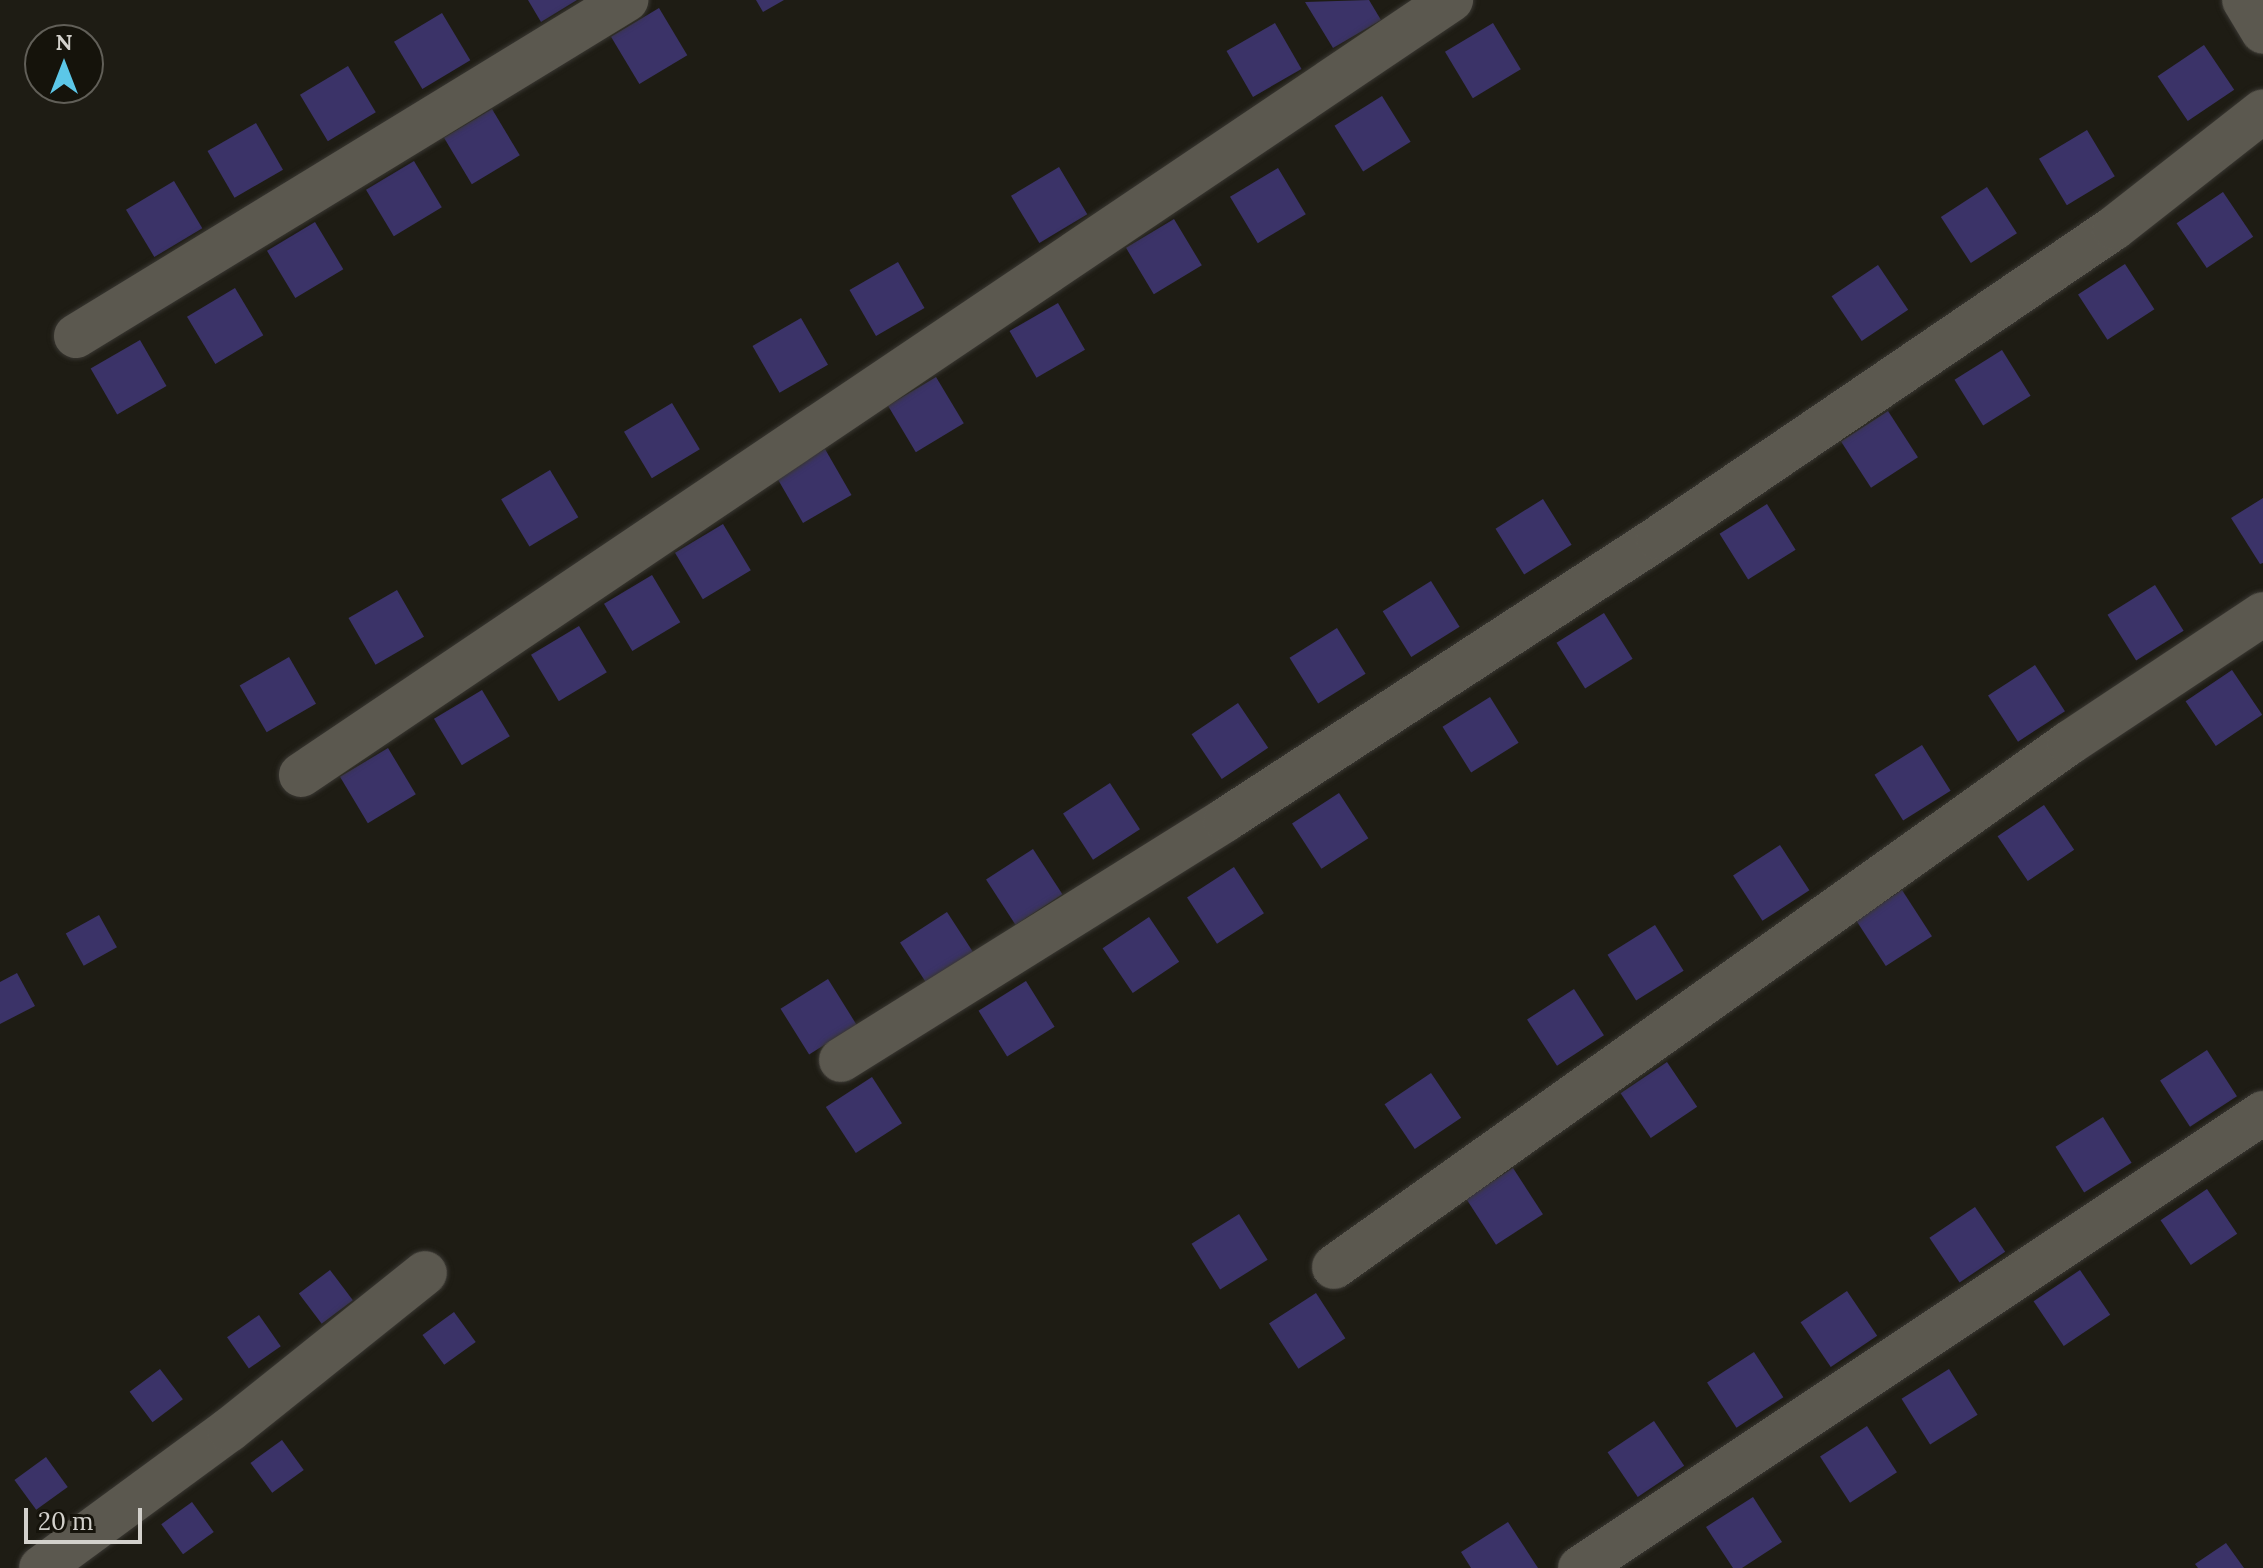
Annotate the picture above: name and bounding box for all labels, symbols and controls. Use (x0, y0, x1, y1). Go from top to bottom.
north arrow (24, 24, 104, 104)
text: N (55, 28, 73, 56)
scale bar (28, 1492, 146, 1542)
text: 20 m (38, 1506, 94, 1537)

